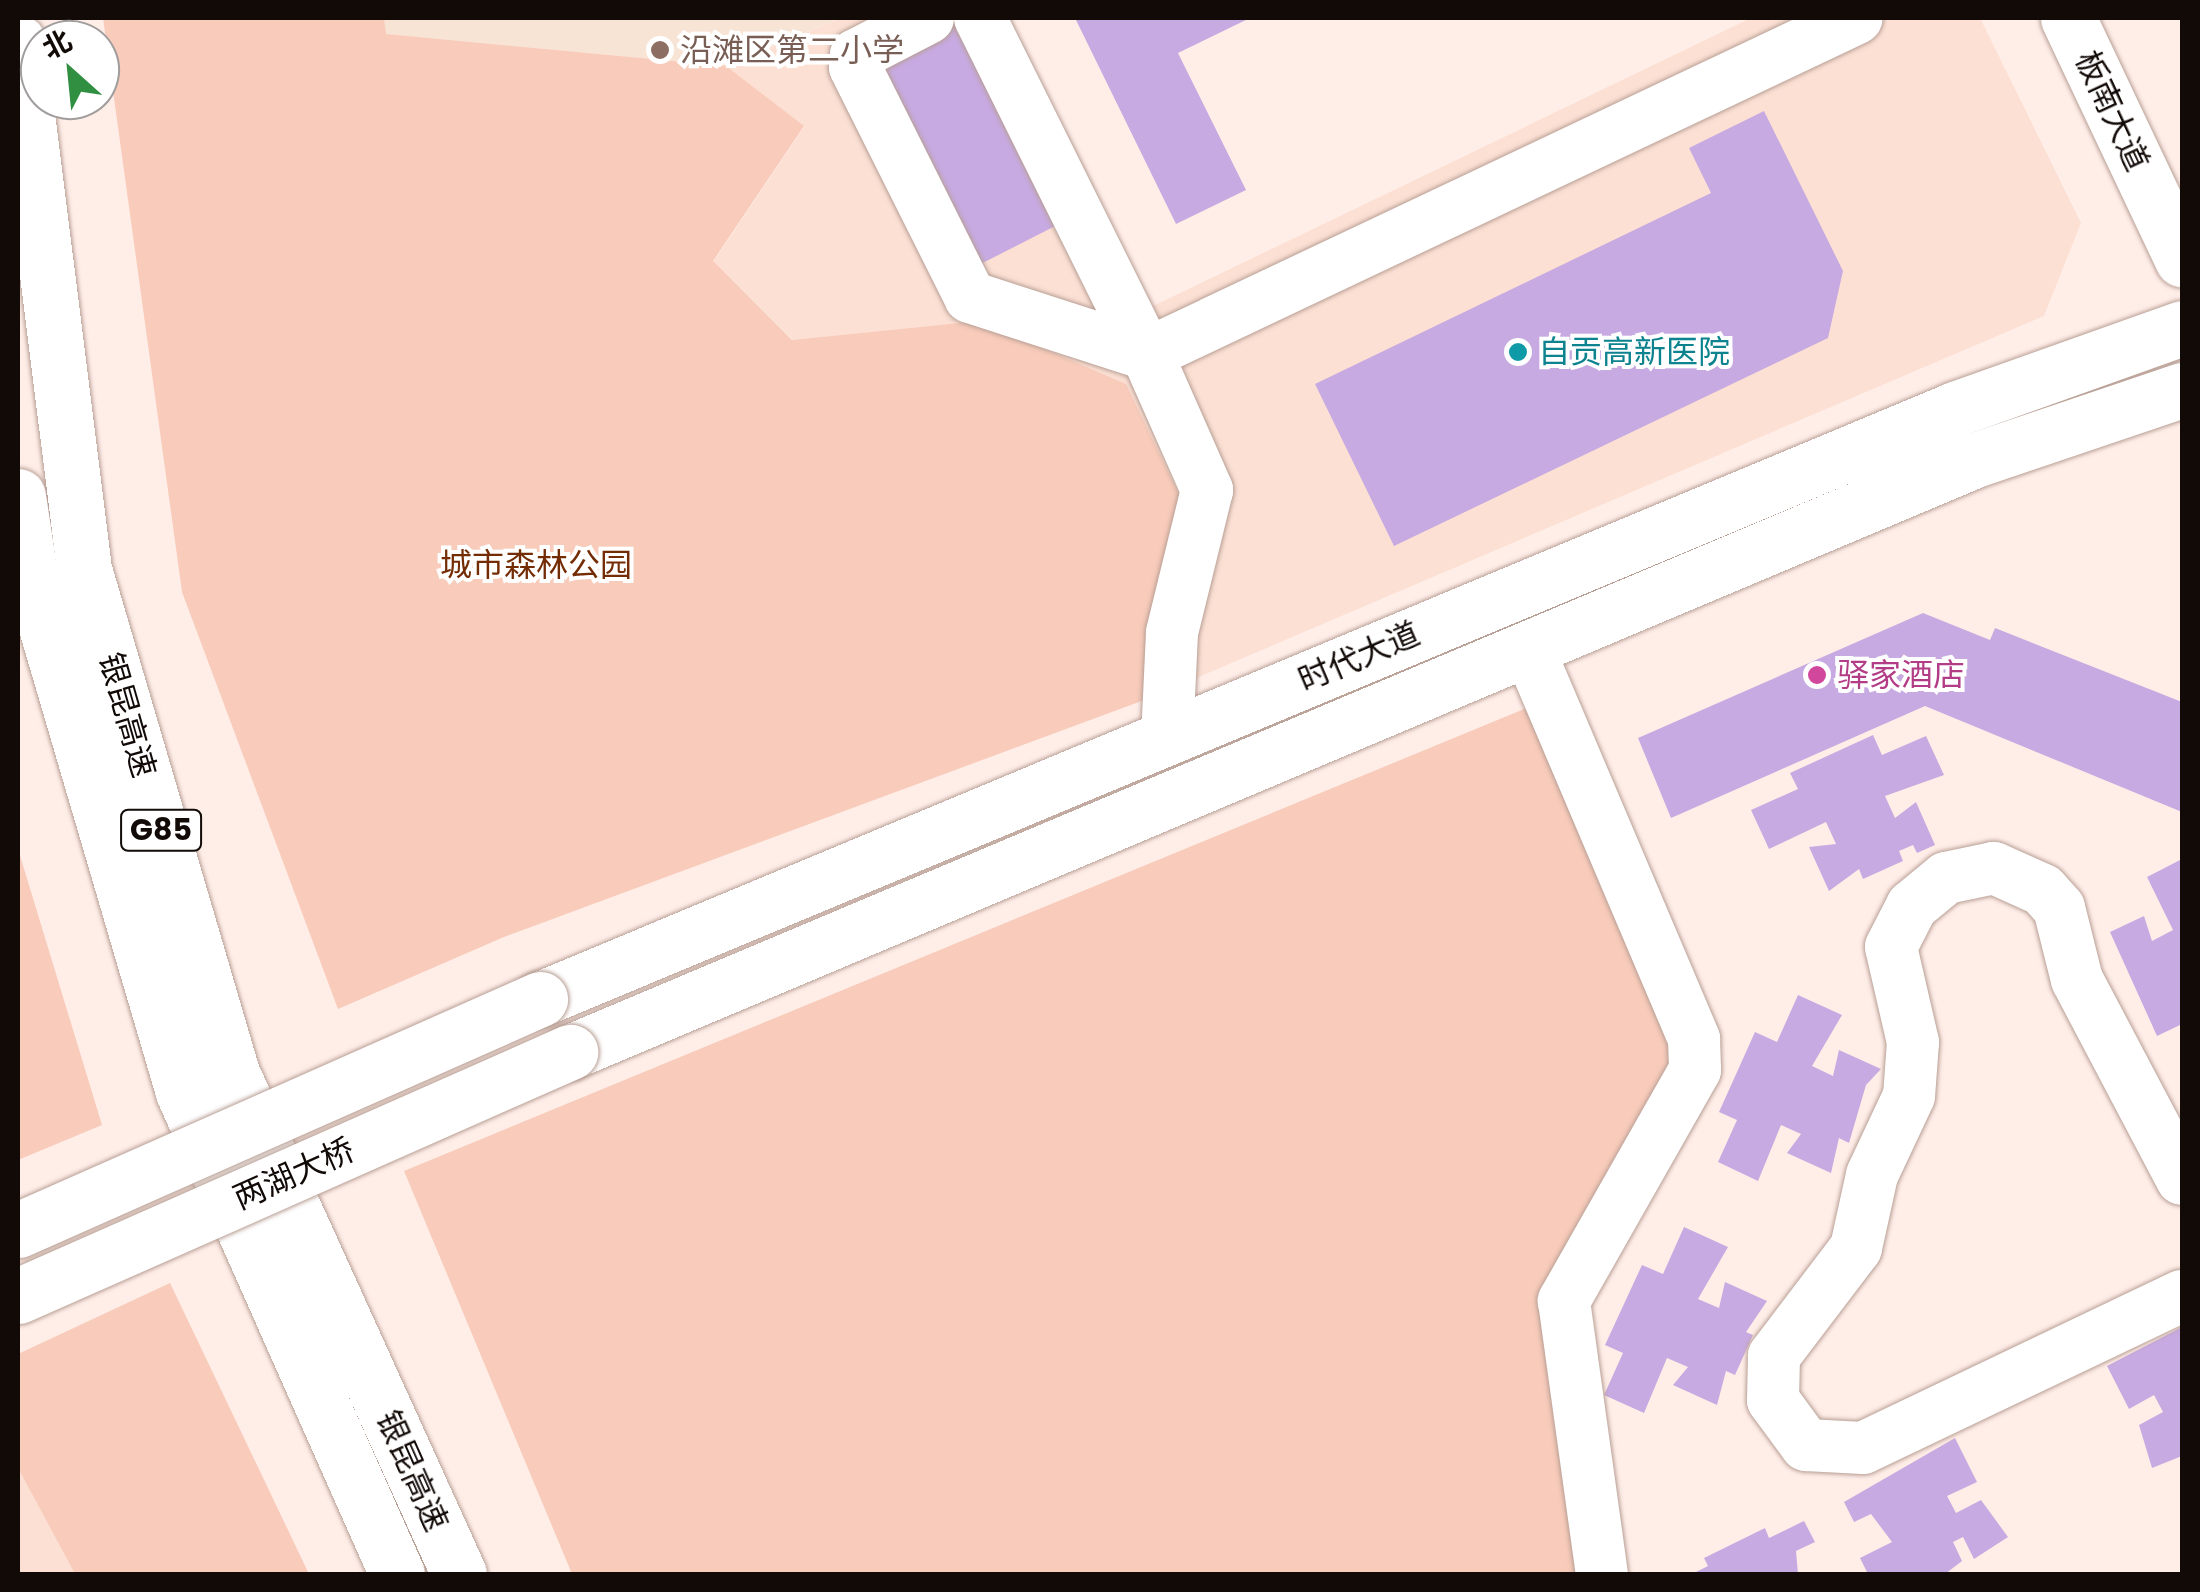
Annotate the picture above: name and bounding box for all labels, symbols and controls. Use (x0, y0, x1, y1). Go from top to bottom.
north arrow (20, 20, 120, 120)
text: 北 (36, 21, 78, 68)
place label: 沿滩区第二小学 (680, 31, 904, 69)
marker: 沿滩区第二小学 (649, 39, 671, 61)
street label: 板南大道 (2068, 45, 2156, 177)
place label: 自贡高新医院 (1538, 333, 1730, 371)
marker: 自贡高新医院 (1507, 341, 1529, 363)
park label: 城市森林公园 (440, 546, 632, 584)
street label: 时代大道 (1293, 614, 1425, 700)
street label: 银昆高速 (91, 648, 163, 782)
place label: 驿家酒店 (1837, 656, 1965, 694)
marker: 驿家酒店 (1806, 664, 1828, 686)
road number: G85 (119, 805, 204, 855)
street label: 两湖大桥 (228, 1130, 360, 1218)
street label: 银昆高速 (368, 1405, 456, 1537)

